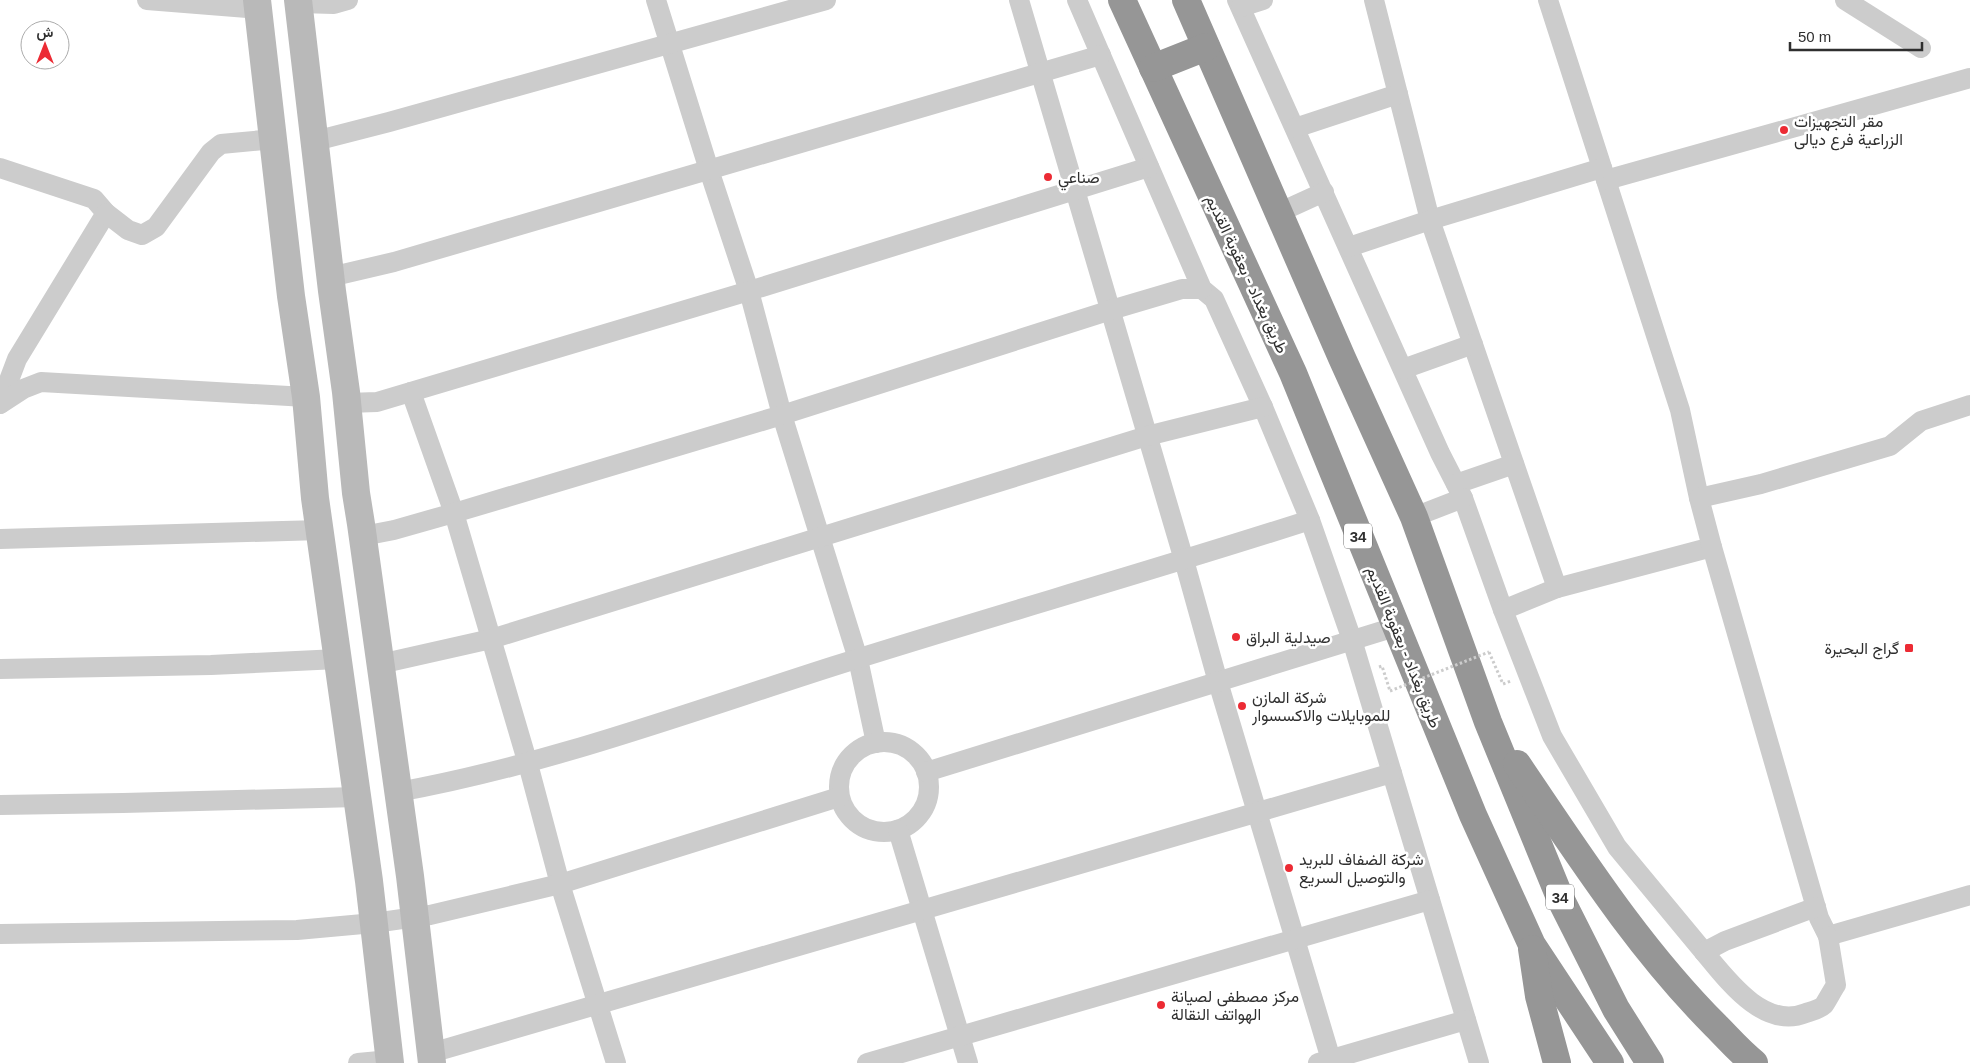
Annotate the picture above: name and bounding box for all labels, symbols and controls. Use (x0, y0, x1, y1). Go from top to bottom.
north arrow (20, 20, 70, 70)
scale bar (1790, 20, 1922, 52)
text: ش (37, 24, 54, 41)
text: 50 m (1798, 28, 1831, 45)
place label: مقر التجهيزات الزراعية فرع ديالى (1794, 113, 1903, 151)
marker: مقر التجهيزات الزراعية فرع ديالى (1778, 124, 1790, 136)
place label: صناعي (1058, 169, 1100, 191)
marker: صناعي (1042, 171, 1054, 183)
street label: طريق بغداد - بعقوبة القديم (1201, 192, 1291, 357)
road number: 34 (1344, 524, 1372, 548)
street label: طريق بغداد - بعقوبة القديم (1362, 564, 1444, 731)
place label: صيدلية البراق (1246, 629, 1331, 648)
marker: صيدلية البراق (1230, 631, 1242, 643)
place label: گراج البحيرة (1824, 640, 1899, 660)
marker: گراج البحيرة (1903, 642, 1915, 654)
place label: شركة المازن للموبايلات والاكسسوار (1251, 689, 1390, 726)
marker: شركة المازن للموبايلات والاكسسوار (1236, 700, 1248, 712)
place label: شركة الضفاف للبريد والتوصيل السريع (1299, 851, 1424, 889)
marker: شركة الضفاف للبريد والتوصيل السريع (1283, 862, 1295, 874)
road number: 34 (1546, 884, 1574, 910)
place label: مركز مصطفى لصيانة الهواتف النقالة (1171, 988, 1299, 1025)
marker: مركز مصطفى لصيانة الهواتف النقالة (1155, 999, 1167, 1011)

